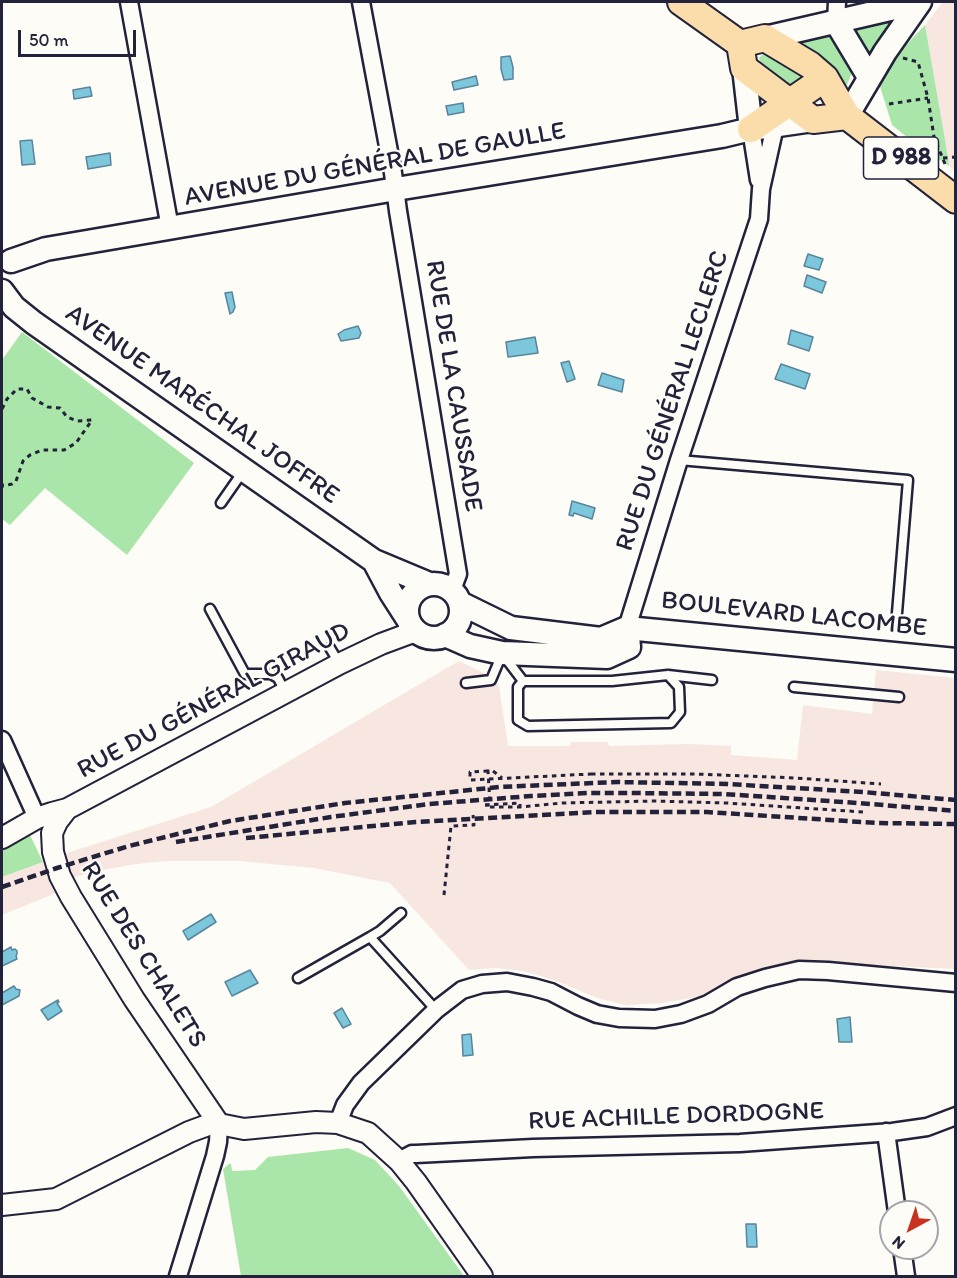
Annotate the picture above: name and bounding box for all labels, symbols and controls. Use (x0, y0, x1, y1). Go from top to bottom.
scale bar (21, 18, 140, 56)
text: 50 m (29, 29, 69, 51)
street label: AVENUE DU GÉNÉRAL DE GAULLE (182, 116, 568, 214)
road number: D 988 (864, 137, 938, 179)
street label: RUE DU GÉNÉRAL LECLERC (610, 247, 736, 555)
street label: RUE DE LA CAUSSADE (418, 258, 488, 514)
street label: AVENUE MARÉCHAL JOFFRE (59, 298, 345, 512)
street label: BOULEVARD LACOMBE (660, 586, 928, 644)
street label: RUE DU GÉNÉRAL GIRAUD (72, 616, 356, 786)
street label: RUE DES CHALETS (73, 856, 213, 1054)
street label: RUE ACHILLE DORDOGNE (528, 1096, 824, 1138)
north arrow (879, 1200, 939, 1260)
text: N (888, 1232, 909, 1253)

